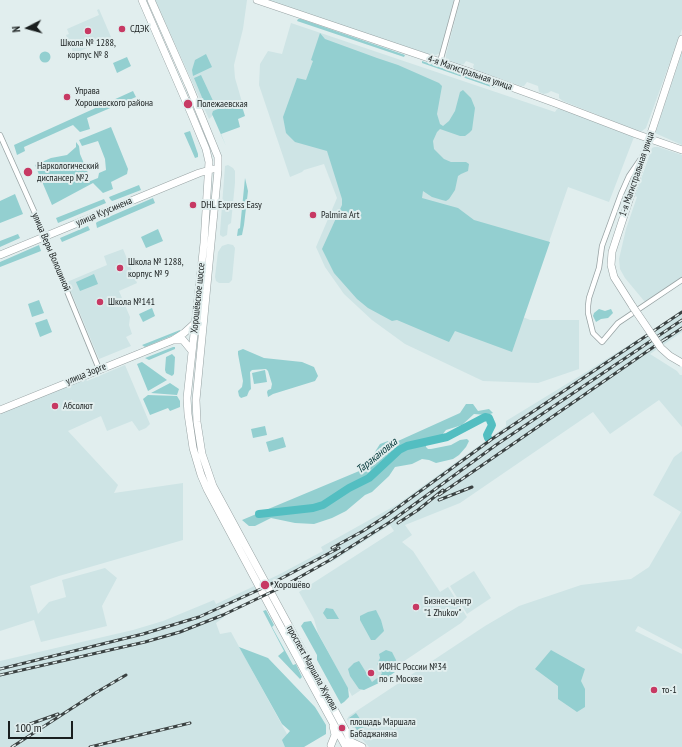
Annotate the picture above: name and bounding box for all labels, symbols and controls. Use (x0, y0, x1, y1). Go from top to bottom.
north arrow (8, 8, 48, 48)
place label: СДЭК (130, 23, 149, 35)
marker: СДЭК (117, 24, 127, 34)
text: N (9, 26, 23, 33)
marker: Школа № 1288, корпус № 8 (83, 26, 93, 36)
place label: Школа № 1288, корпус № 8 (60, 37, 116, 60)
street label: 4-я Магистральная улица (426, 53, 514, 93)
place label: Управа Хорошевского района (75, 85, 153, 108)
marker: Управа Хорошевского района (62, 92, 72, 102)
marker: Полежаевская (182, 98, 194, 110)
place label: Полежаевская (197, 98, 248, 110)
street label: 1-я Магистральная улица (617, 130, 657, 218)
place label: Наркологический диспансер №2 (37, 160, 99, 184)
marker: Наркологический диспансер №2 (22, 166, 34, 178)
street label: улица Куусинена (74, 195, 134, 229)
place label: DHL Express Easy (201, 199, 262, 211)
marker: DHL Express Easy (188, 200, 198, 210)
place label: Palmira Art (321, 209, 360, 221)
marker: Palmira Art (308, 210, 318, 220)
street label: улица Веры Волошиной (29, 211, 73, 293)
place label: Школа № 1288, корпус № 9 (128, 256, 184, 280)
street label: Хорошёвское шоссе (188, 262, 208, 334)
marker: Школа № 1288, корпус № 9 (115, 263, 125, 273)
place label: Школа №141 (108, 296, 155, 308)
marker: Школа №141 (95, 297, 105, 307)
street label: улица Зорге (64, 360, 108, 388)
place label: Абсолют (63, 400, 93, 412)
marker: Абсолют (50, 401, 60, 411)
water label: Таракановка (354, 436, 400, 476)
marker: Хорошёво (259, 579, 271, 591)
place label: Хорошёво (274, 579, 310, 591)
place label: Бизнес-центр "1 Zhukov" (424, 595, 471, 618)
marker: Бизнес-центр "1 Zhukov" (411, 602, 421, 612)
street label: проспект Маршала Жукова (284, 623, 340, 713)
place label: ИФНС России №34 по г. Москве (379, 661, 446, 684)
marker: ИФНС России №34 по г. Москве (366, 668, 376, 678)
place label: то-1 (662, 684, 677, 696)
marker: то-1 (649, 685, 659, 695)
scale bar (10, 713, 75, 739)
place label: площадь Маршала Бабаджаняна (350, 716, 416, 740)
text: 100 m (15, 720, 42, 735)
marker: площадь Маршала Бабаджаняна (337, 723, 347, 733)

